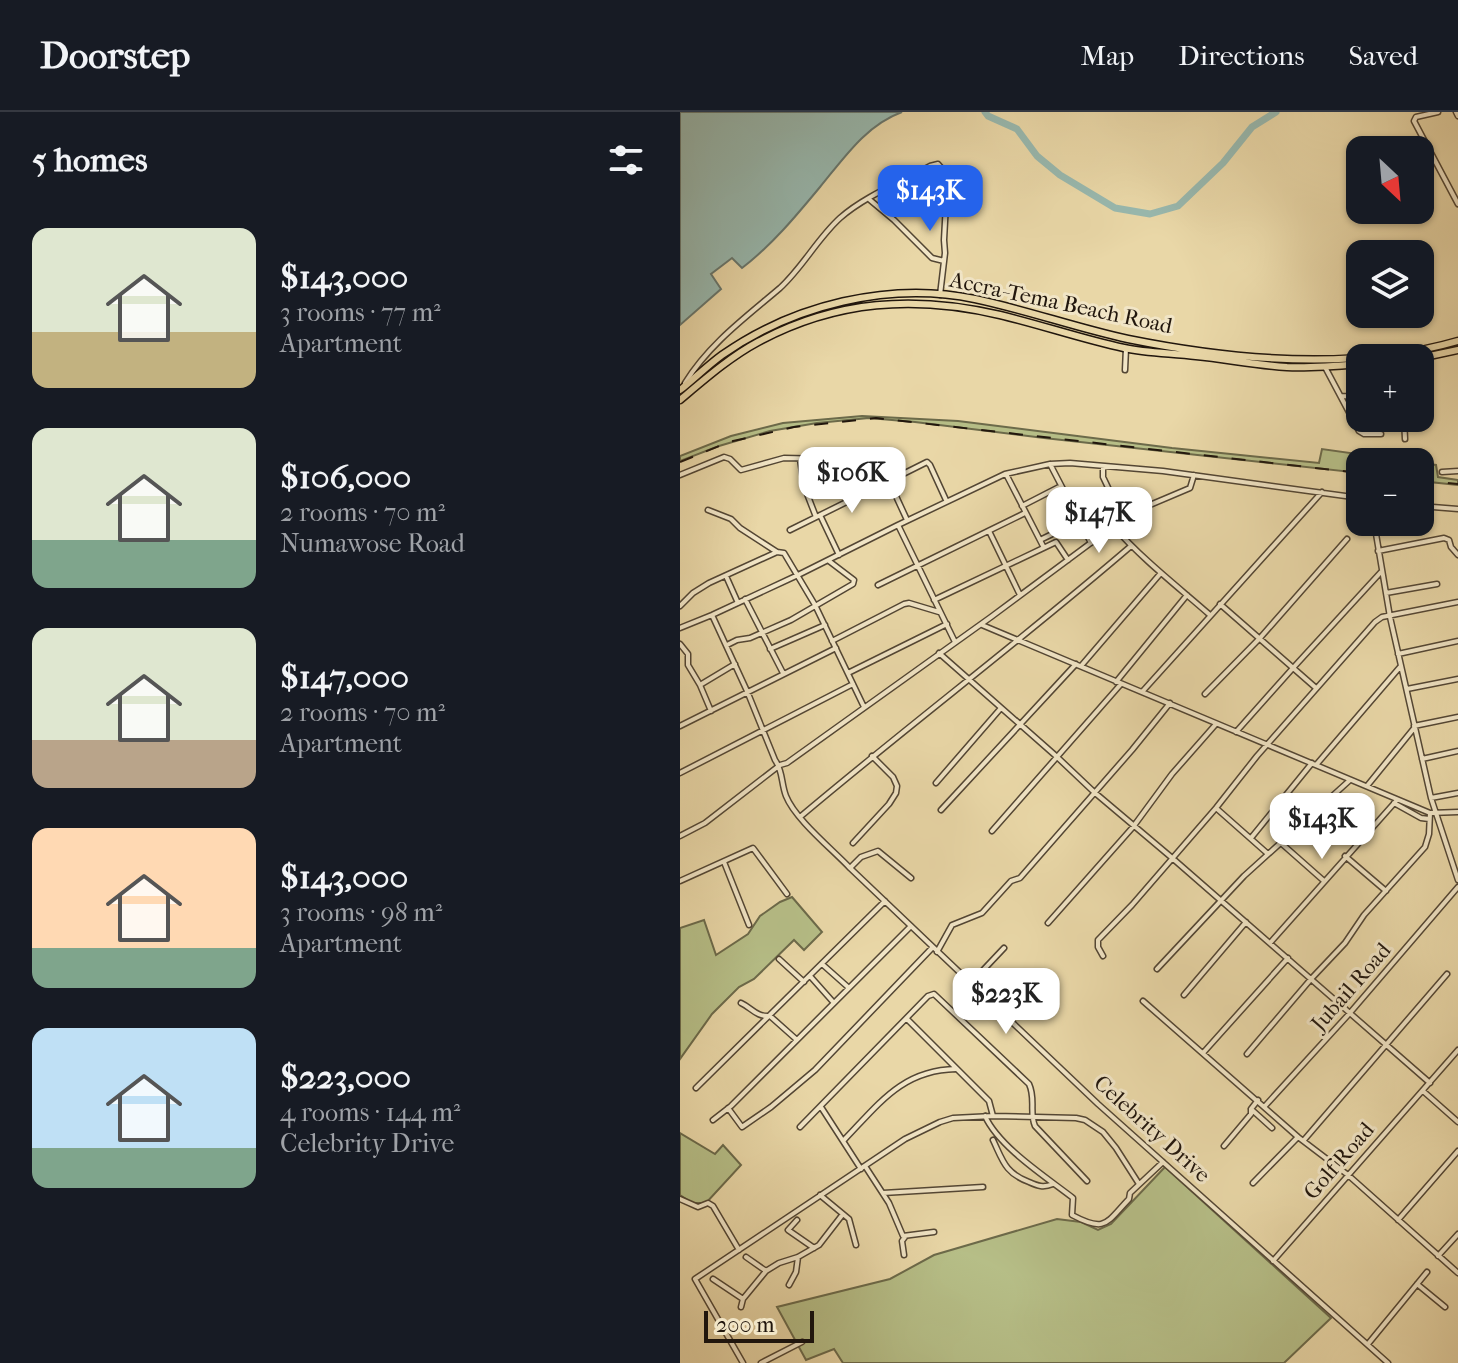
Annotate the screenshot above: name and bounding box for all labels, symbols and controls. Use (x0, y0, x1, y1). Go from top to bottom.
text: Doorstep (40, 33, 190, 78)
text: Map (1081, 39, 1134, 72)
text: Directions (1178, 39, 1305, 72)
text: Saved (1349, 39, 1418, 72)
north arrow (1346, 136, 1434, 224)
map controls (1346, 136, 1434, 536)
icon: filters (604, 138, 648, 182)
text: 5 homes (32, 140, 147, 180)
pin: $143K (874, 165, 986, 233)
text: $143K (896, 175, 964, 206)
button: layers (1346, 240, 1434, 328)
text: $143,000 (280, 257, 408, 297)
icon: home (96, 260, 192, 356)
street label: Accra-Tema Beach Road (946, 266, 1176, 340)
text: 3 rooms · 77 m² (280, 297, 441, 328)
text: Apartment (280, 328, 402, 359)
button: + (1346, 344, 1434, 432)
pin: $106K (796, 447, 908, 515)
button: − (1346, 448, 1434, 536)
text: $106,000 (280, 457, 411, 497)
text: $106K (817, 457, 887, 488)
icon: home (96, 460, 192, 556)
pin: $147K (1043, 487, 1155, 555)
text: 2 rooms · 70 m² (280, 497, 445, 528)
text: $147K (1064, 497, 1134, 528)
text: Numawose Road (280, 528, 465, 559)
text: $147,000 (280, 657, 409, 697)
icon: home (96, 660, 192, 756)
text: 2 rooms · 70 m² (280, 697, 445, 728)
text: Apartment (280, 728, 402, 759)
pin: $143K (1266, 793, 1378, 861)
text: $143K (1288, 803, 1356, 834)
text: $143,000 (280, 857, 408, 897)
icon: home (96, 860, 192, 956)
text: 3 rooms · 98 m² (280, 897, 442, 928)
text: Apartment (280, 928, 402, 959)
street label: Jubail Road (1304, 937, 1397, 1038)
pin: $223K (950, 968, 1062, 1036)
text: $223K (971, 978, 1041, 1009)
text: $223,000 (280, 1057, 411, 1097)
icon: home (96, 1060, 192, 1156)
street label: Celebrity Drive (1088, 1070, 1216, 1188)
text: 4 rooms · 144 m² (280, 1097, 460, 1128)
street label: Golf Road (1298, 1116, 1380, 1205)
text: Celebrity Drive (280, 1128, 454, 1159)
scale bar (704, 1307, 814, 1343)
text: 200 m (716, 1312, 775, 1338)

